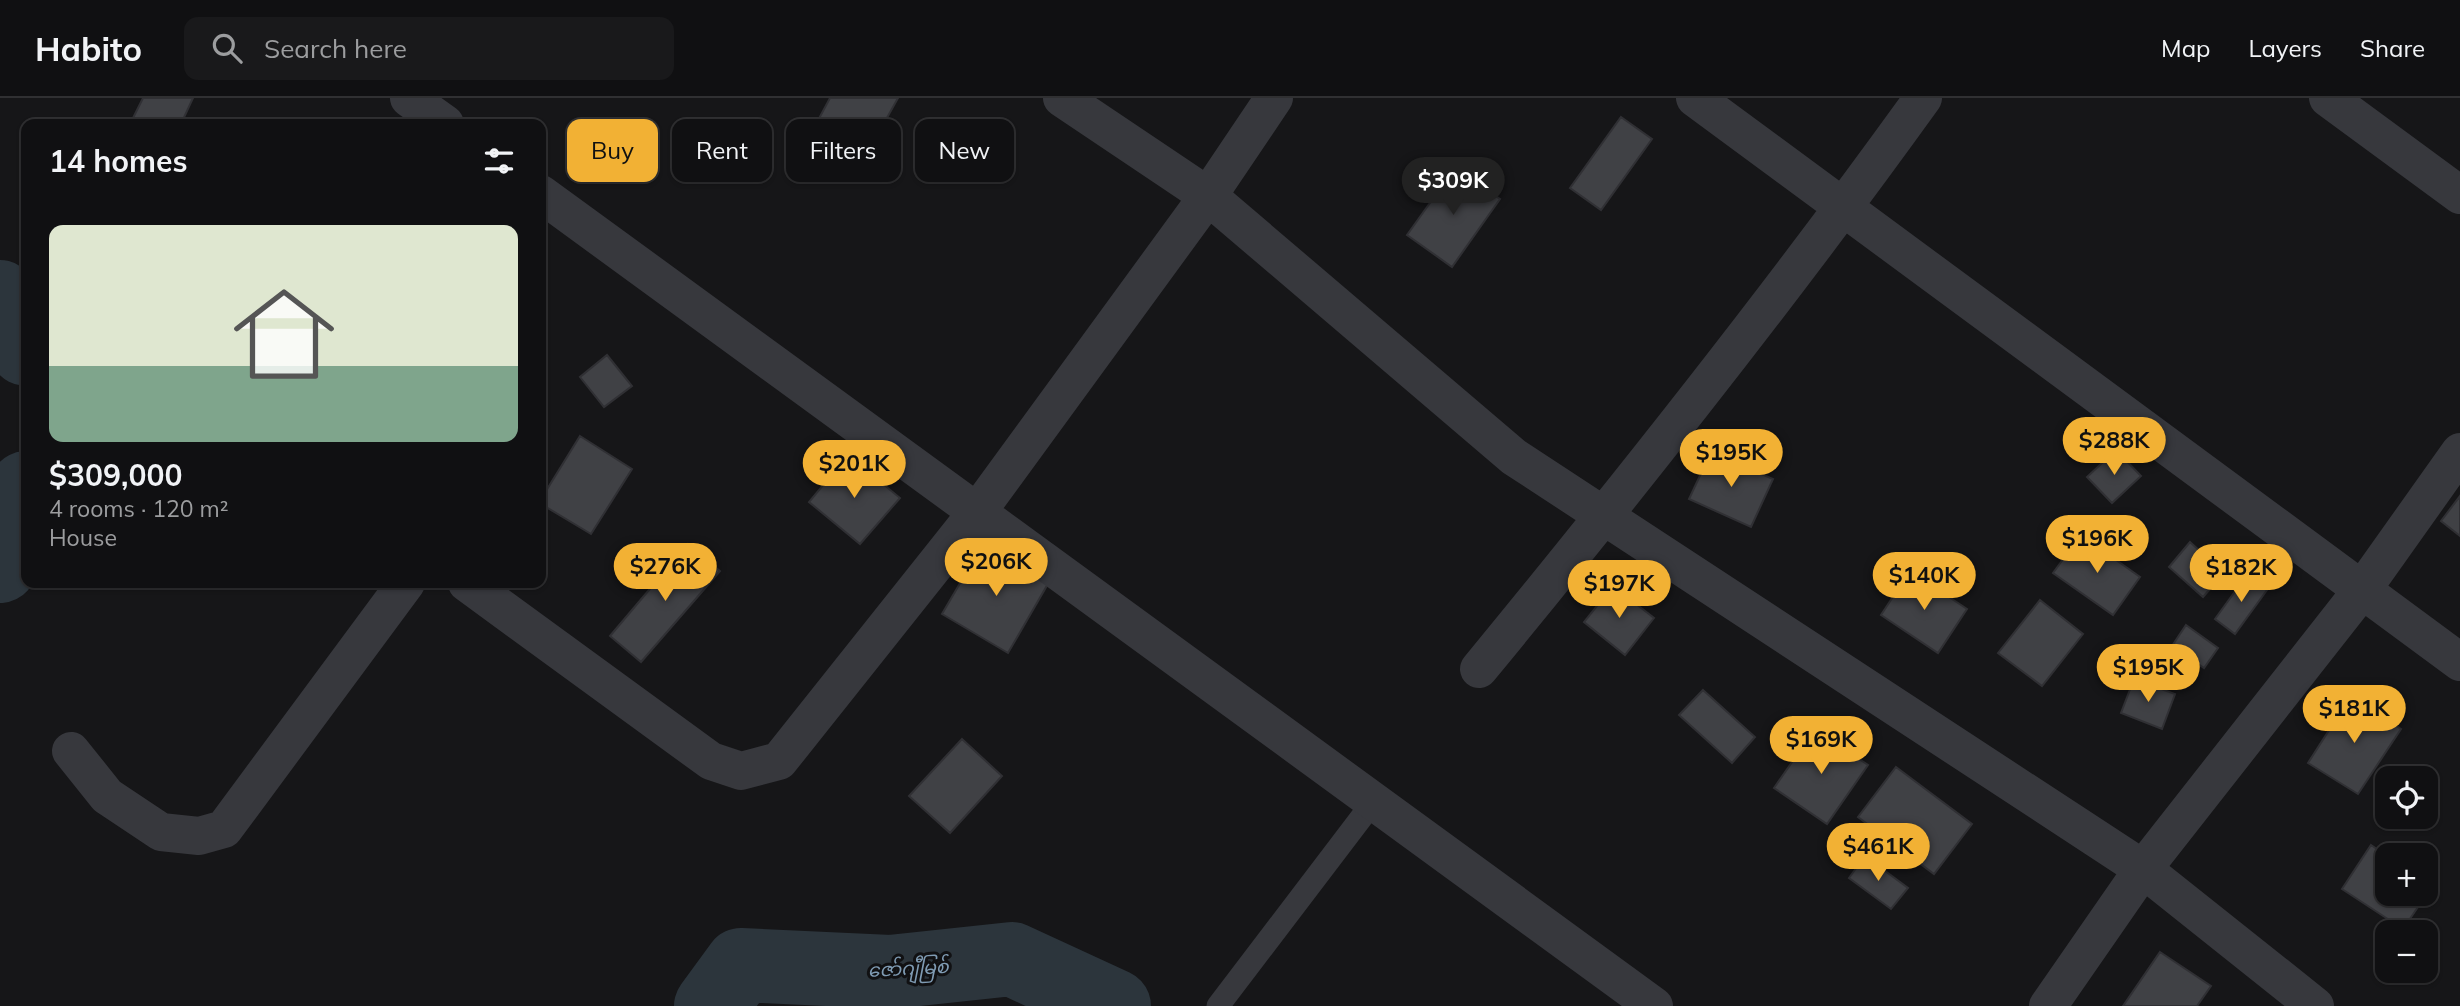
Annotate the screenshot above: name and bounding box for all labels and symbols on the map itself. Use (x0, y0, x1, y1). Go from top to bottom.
pin: $309K (1404, 158, 1502, 217)
pin: $288K (2065, 418, 2163, 477)
pin: $195K (1682, 430, 1780, 489)
pin: $201K (805, 440, 903, 500)
pin: $196K (2048, 516, 2146, 575)
pin: $206K (947, 538, 1045, 598)
pin: $276K (616, 544, 714, 603)
pin: $182K (2192, 545, 2290, 604)
pin: $140K (1875, 552, 1973, 612)
pin: $197K (1570, 560, 1668, 620)
pin: $195K (2099, 644, 2197, 704)
pin: $181K (2305, 686, 2403, 745)
pin: $169K (1772, 716, 1870, 776)
pin: $461K (1829, 824, 1927, 883)
water label: ဇော်ဂျီမြစ် (867, 953, 951, 986)

